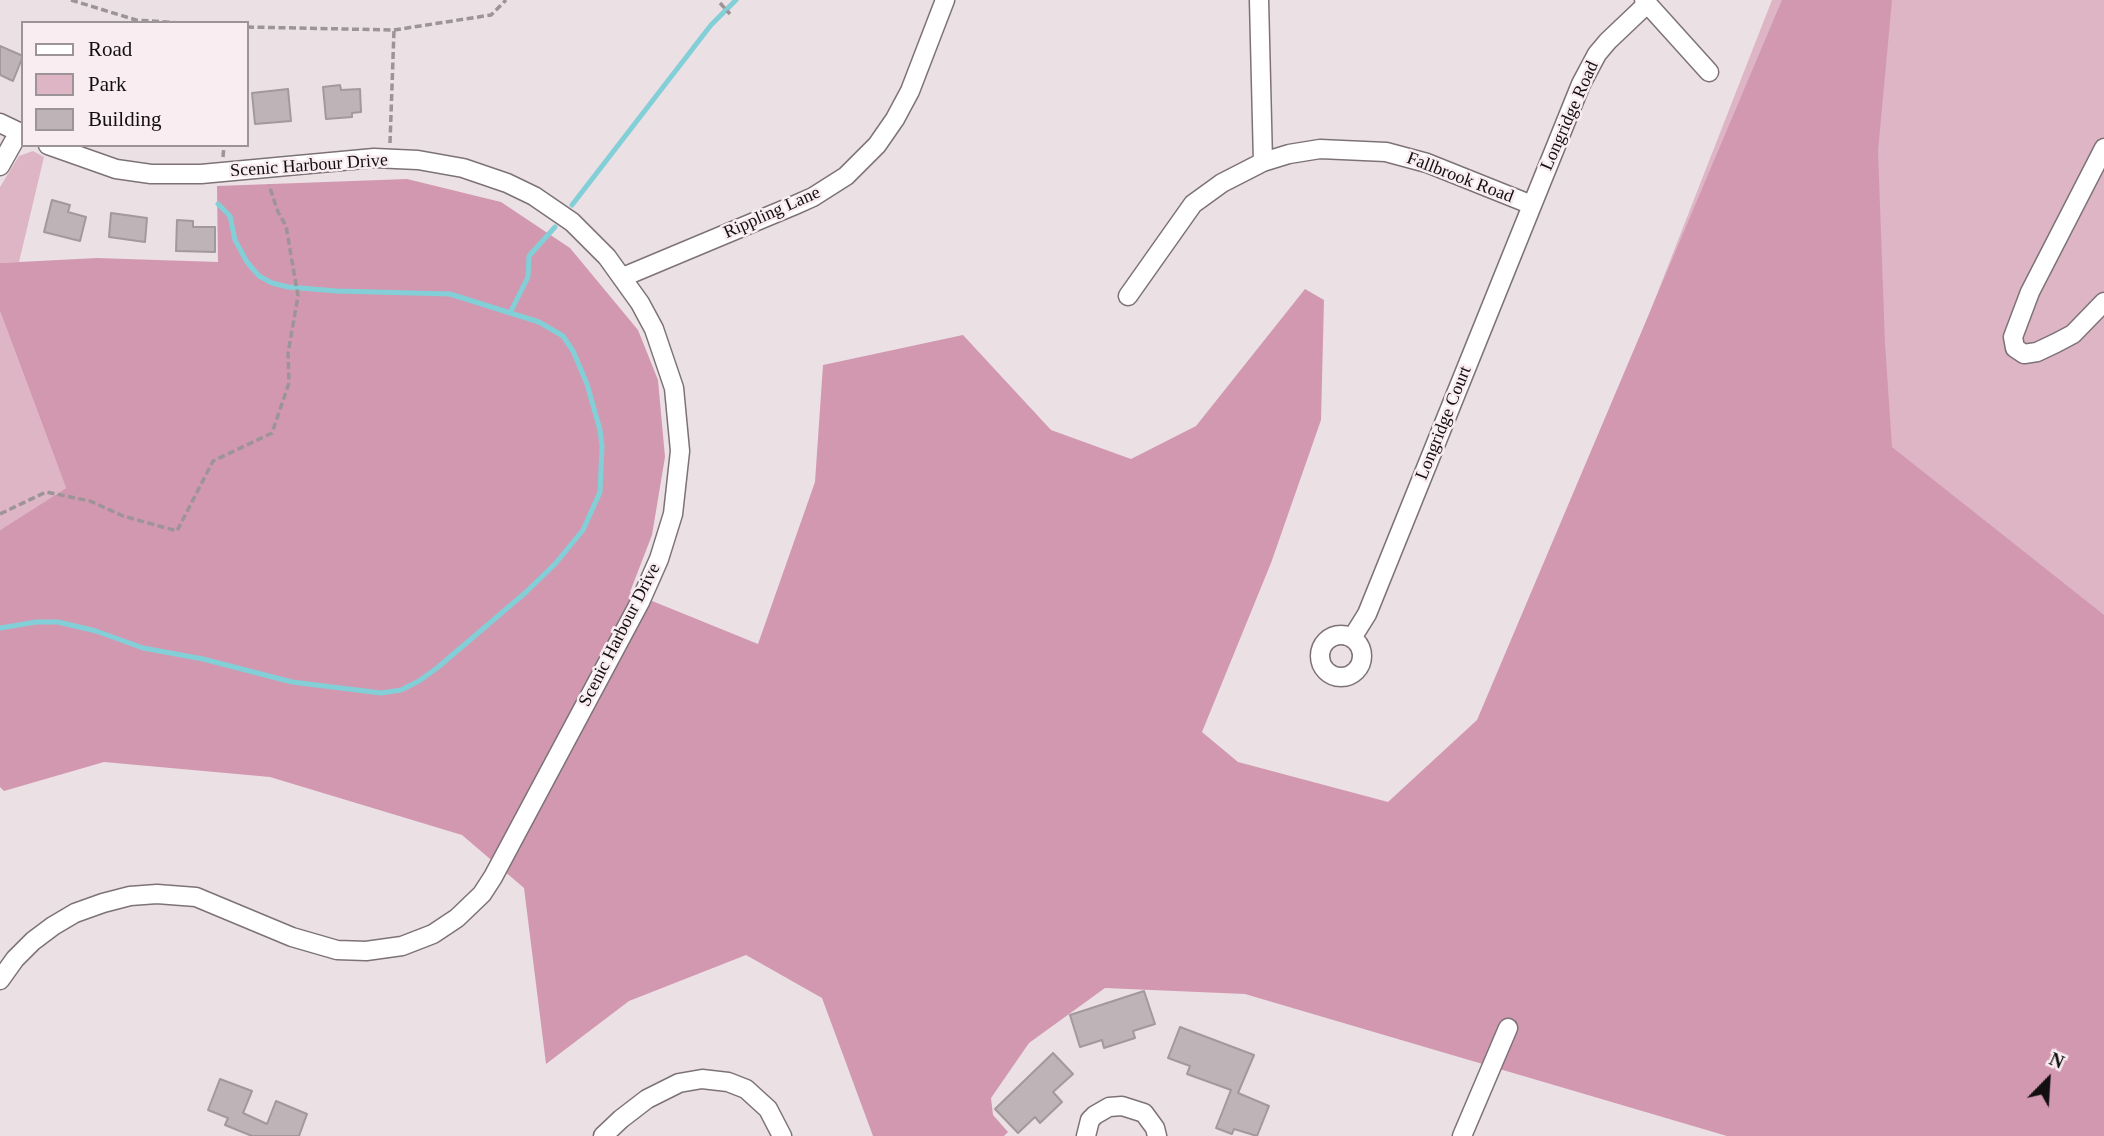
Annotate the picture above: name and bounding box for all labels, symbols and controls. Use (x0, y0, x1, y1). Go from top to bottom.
legend (21, 21, 248, 147)
text: Road (88, 37, 132, 61)
street label: Longridge Road (1536, 58, 1604, 174)
text: Park (88, 72, 127, 96)
text: Building (88, 107, 162, 131)
street label: Fallbrook Road (1404, 148, 1516, 208)
street label: Scenic Harbour Drive (229, 150, 389, 182)
street label: Rippling Lane (720, 182, 824, 244)
street label: Longridge Court (1411, 363, 1477, 483)
street label: Scenic Harbour Drive (575, 560, 665, 710)
north arrow (2013, 1045, 2083, 1115)
text: N (2046, 1048, 2067, 1073)

